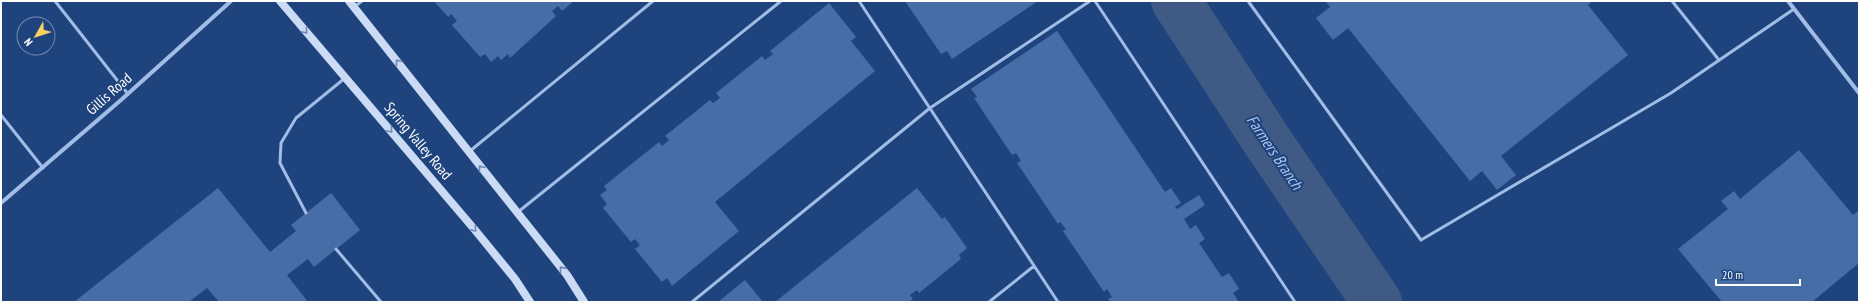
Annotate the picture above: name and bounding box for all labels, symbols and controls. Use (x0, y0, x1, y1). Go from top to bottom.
north arrow (16, 16, 56, 56)
one-way arrow (301, 26, 308, 33)
text: N (21, 36, 36, 49)
one-way arrow (395, 60, 402, 67)
street label: Gillis Road (82, 68, 136, 119)
street label: Spring Valley Road (380, 98, 456, 183)
water label: Farmers Branch (1243, 111, 1308, 194)
one-way arrow (385, 125, 392, 132)
one-way arrow (479, 166, 486, 173)
one-way arrow (469, 224, 476, 232)
scale bar (1716, 261, 1800, 287)
one-way arrow (560, 267, 567, 274)
text: 20 m (1722, 267, 1743, 282)

